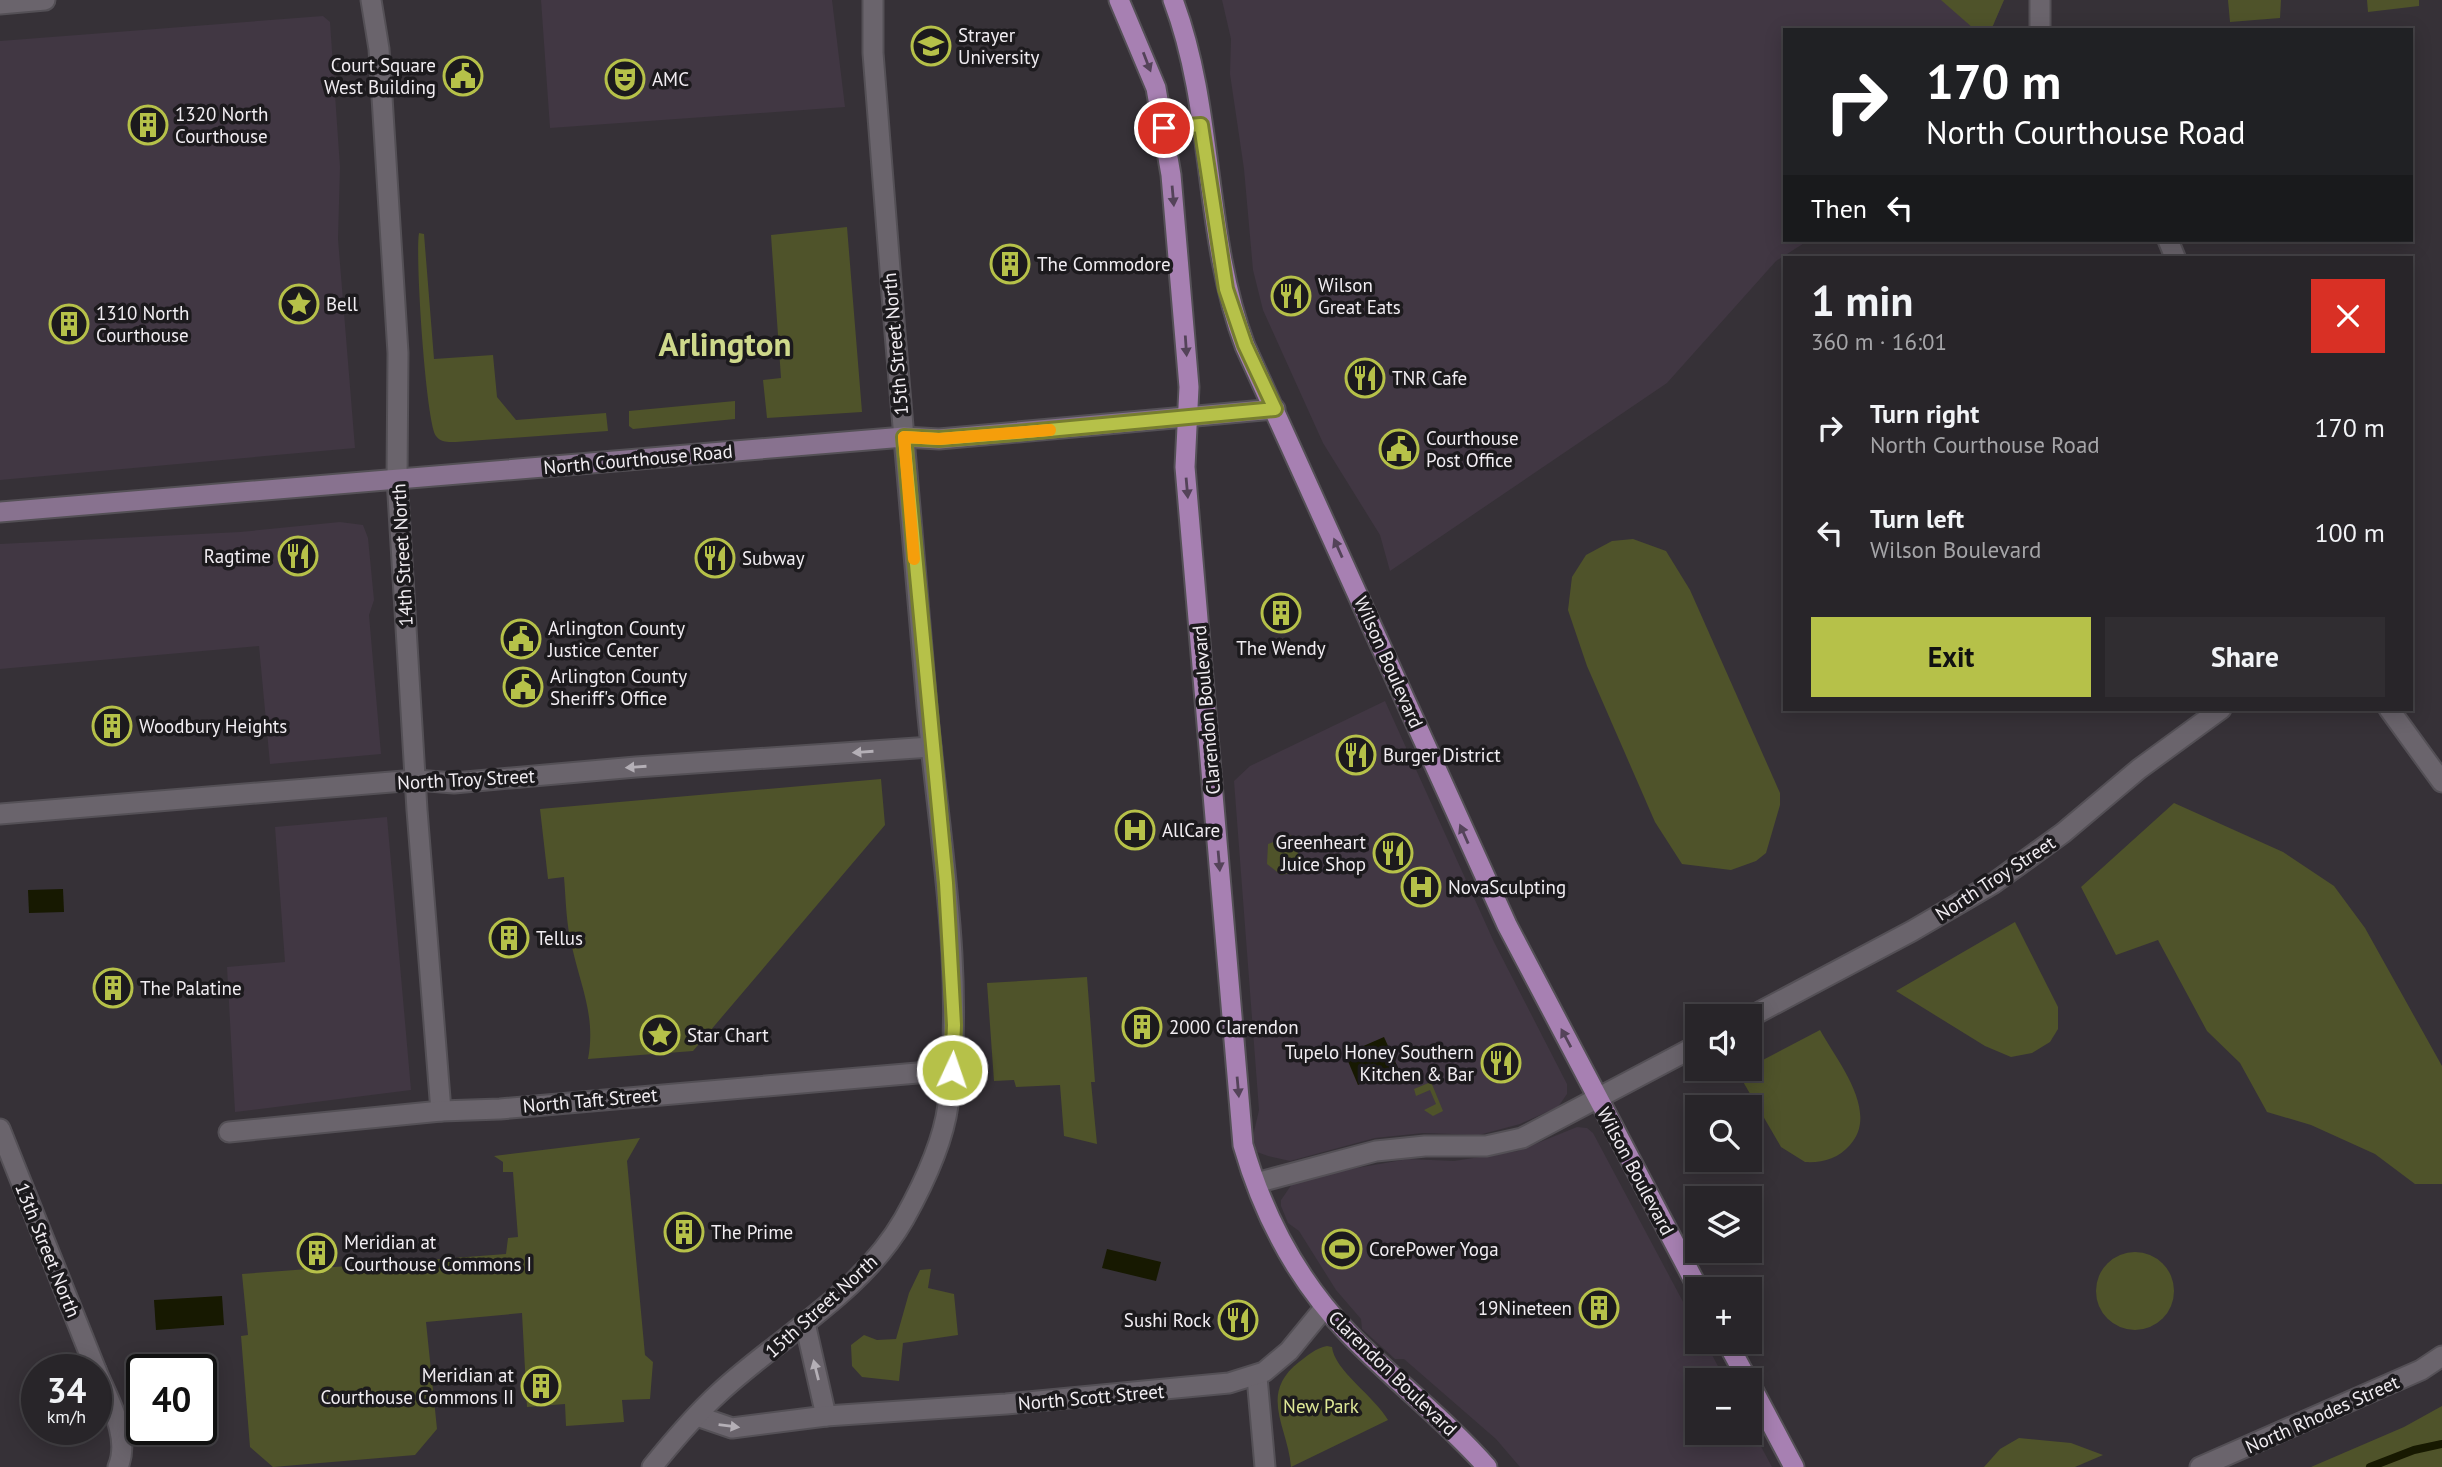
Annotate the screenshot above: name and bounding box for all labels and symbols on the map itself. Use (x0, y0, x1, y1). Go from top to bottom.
place label: Strayer University (958, 23, 1039, 69)
school or university icon: Strayer University (910, 25, 952, 67)
one-way arrow (1141, 52, 1152, 73)
place label: Court Square West Building (324, 53, 436, 99)
public building icon: Court Square West Building (442, 55, 484, 97)
theatre icon: AMC (604, 58, 646, 100)
place label: AMC (652, 67, 689, 91)
pin (1134, 98, 1194, 158)
place label: 1320 North Courthouse (175, 102, 268, 148)
building icon: 1320 North Courthouse (127, 104, 169, 146)
one-way arrow (1168, 185, 1179, 207)
building icon: The Commodore (989, 243, 1031, 285)
place label: The Commodore (1037, 252, 1171, 276)
street label: 15th Street North (877, 272, 913, 416)
place label: Wilson Great Eats (1318, 273, 1401, 319)
restaurant icon: Wilson Great Eats (1270, 275, 1312, 317)
place icon: Bell (278, 283, 320, 325)
place label: Bell (326, 292, 358, 316)
place label: 1310 North Courthouse (96, 301, 189, 347)
building icon: 1310 North Courthouse (48, 303, 90, 345)
district label: Arlington (659, 322, 791, 365)
one-way arrow (1181, 335, 1192, 357)
restaurant icon: TNR Cafe (1344, 357, 1386, 399)
place label: TNR Cafe (1392, 366, 1467, 390)
place label: Courthouse Post Office (1426, 426, 1519, 472)
public building icon: Courthouse Post Office (1378, 428, 1420, 470)
street label: North Courthouse Road (542, 439, 734, 479)
one-way arrow (1182, 477, 1193, 499)
street label: 14th Street North (386, 483, 418, 627)
restaurant icon: Ragtime (277, 535, 319, 577)
restaurant icon: Subway (694, 537, 736, 579)
one-way arrow (1332, 537, 1343, 558)
place label: Ragtime (204, 544, 271, 568)
place label: Subway (742, 546, 805, 570)
building icon: The Wendy (1260, 592, 1302, 634)
street label: Wilson Boulevard (1349, 592, 1429, 732)
place label: Arlington County Justice Center (547, 616, 685, 662)
public building icon: Arlington County Justice Center (500, 618, 542, 660)
street label: Clarendon Boulevard (1187, 624, 1225, 796)
place label: The Wendy (1236, 636, 1326, 660)
place label: Arlington County Sheriff's Office (550, 664, 687, 710)
public building icon: Arlington County Sheriff's Office (502, 666, 544, 708)
building icon: Woodbury Heights (91, 705, 133, 747)
place label: Woodbury Heights (139, 714, 287, 738)
restaurant icon: Burger District (1335, 734, 1377, 776)
place label: Burger District (1383, 743, 1501, 767)
one-way arrow (852, 746, 874, 757)
one-way arrow (625, 762, 647, 773)
street label: North Troy Street (396, 763, 536, 795)
hospital icon: AllCare (1114, 809, 1156, 851)
place label: AllCare (1162, 818, 1220, 842)
one-way arrow (1458, 824, 1470, 844)
place label: Greenheart Juice Shop (1275, 830, 1367, 876)
street label: North Troy Street (1931, 830, 2060, 926)
restaurant icon: Greenheart Juice Shop (1372, 832, 1414, 874)
one-way arrow (1214, 850, 1225, 872)
hospital icon: NovaSculpting (1400, 866, 1442, 908)
place label: NovaSculpting (1448, 875, 1566, 899)
building icon: Tellus (488, 917, 530, 959)
place label: Tellus (536, 926, 583, 950)
building icon: The Palatine (92, 967, 134, 1009)
place label: The Palatine (140, 976, 242, 1000)
building icon: 2000 Clarendon (1121, 1006, 1163, 1048)
place icon: Star Chart (639, 1014, 681, 1056)
place label: 2000 Clarendon (1169, 1015, 1299, 1039)
place label: Star Chart (687, 1023, 769, 1047)
one-way arrow (1560, 1028, 1572, 1047)
position arrow (915, 1033, 989, 1107)
place label: Tupelo Honey Southern Kitchen & Bar (1285, 1040, 1475, 1086)
restaurant icon: Tupelo Honey Southern Kitchen & Bar (1480, 1042, 1522, 1084)
one-way arrow (1233, 1077, 1244, 1099)
street label: North Taft Street (522, 1082, 659, 1118)
street label: Wilson Boulevard (1592, 1103, 1680, 1239)
street label: 13th Street North (10, 1179, 86, 1321)
building icon: The Prime (663, 1211, 705, 1253)
place label: The Prime (711, 1220, 793, 1244)
sports icon: CorePower Yoga (1321, 1228, 1363, 1270)
place label: Meridian at Courthouse Commons I (344, 1230, 532, 1276)
building icon: Meridian at Courthouse Commons I (296, 1232, 338, 1274)
place label: CorePower Yoga (1369, 1237, 1499, 1261)
street label: 15th Street North (760, 1249, 882, 1363)
building icon: 19Nineteen (1578, 1287, 1620, 1329)
place label: 19Nineteen (1478, 1296, 1572, 1320)
restaurant icon: Sushi Rock (1217, 1299, 1259, 1341)
street label: Clarendon Boulevard (1324, 1305, 1462, 1441)
place label: Sushi Rock (1124, 1308, 1211, 1332)
speed limit sign: 40 (126, 1354, 217, 1445)
one-way arrow (810, 1358, 821, 1380)
place label: Meridian at Courthouse Commons II (320, 1363, 515, 1409)
building icon: Meridian at Courthouse Commons II (520, 1365, 562, 1407)
street label: North Rhodes Street (2242, 1369, 2403, 1459)
street label: North Scott Street (1017, 1379, 1166, 1415)
park label: New Park (1283, 1394, 1359, 1418)
one-way arrow (718, 1421, 740, 1432)

